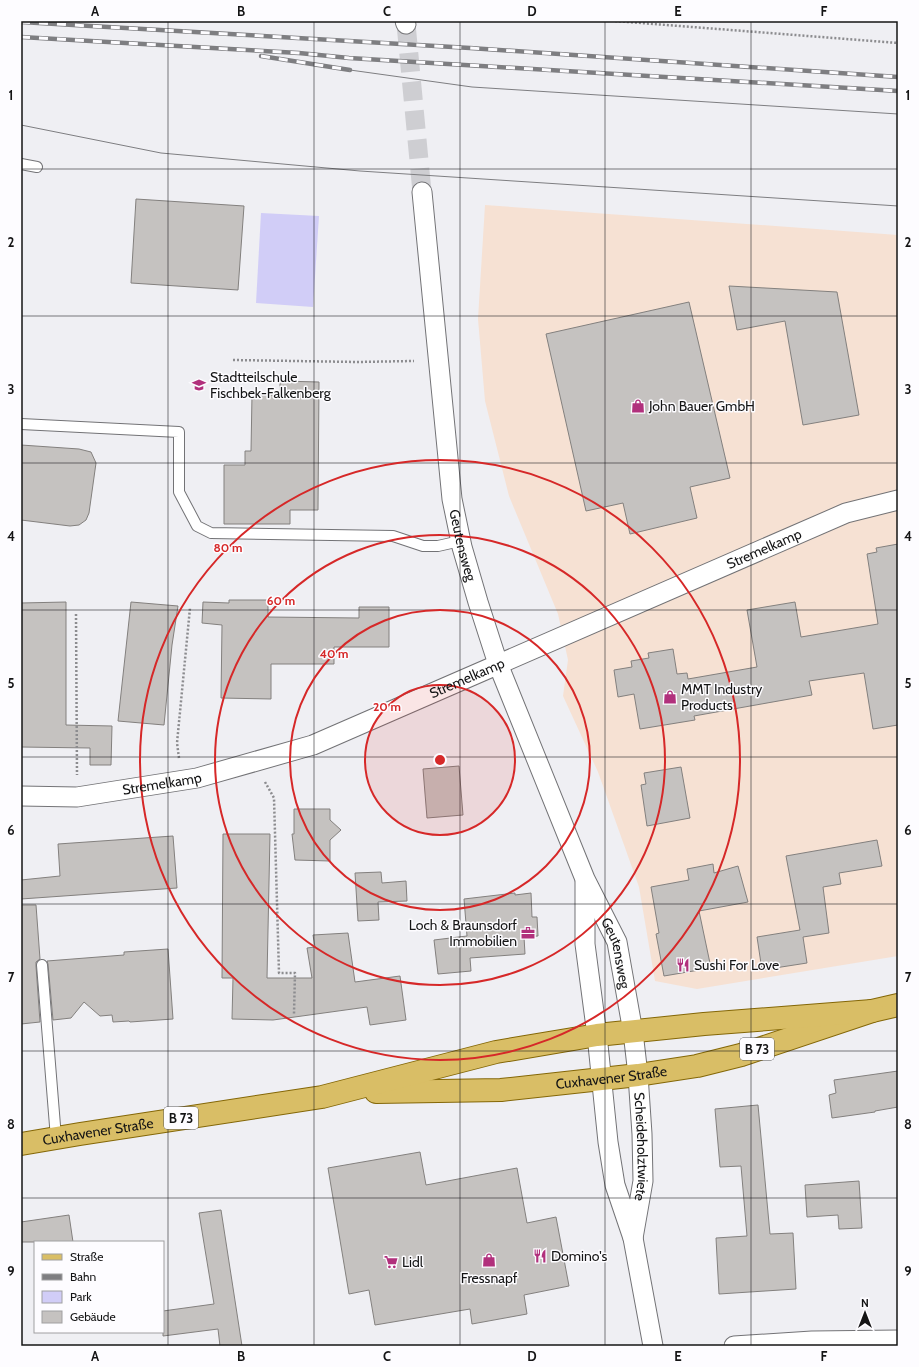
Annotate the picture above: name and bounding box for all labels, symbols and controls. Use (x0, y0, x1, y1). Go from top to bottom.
text: A (91, 3, 100, 19)
text: B (237, 3, 245, 19)
text: C (383, 3, 391, 19)
text: D (527, 3, 537, 19)
text: E (674, 3, 682, 19)
text: F (821, 3, 828, 19)
text: 1 (9, 87, 13, 103)
text: 1 (906, 87, 910, 103)
text: 2 (8, 234, 15, 250)
text: 2 (905, 234, 912, 250)
place label: Stadtteilschule Fischbek-Falkenberg (210, 368, 332, 402)
school or university icon: Stadtteilschule Fischbek-Falkenberg (191, 377, 207, 393)
text: 3 (7, 381, 15, 397)
text: 3 (904, 381, 912, 397)
place label: John Bauer GmbH (648, 397, 755, 415)
shop icon: John Bauer GmbH (630, 398, 646, 414)
street label: Geutensweg (445, 508, 481, 584)
street label: Stremelkamp (724, 524, 804, 573)
text: 4 (7, 528, 15, 544)
text: 4 (904, 528, 912, 544)
text: 80 m (214, 540, 242, 555)
text: 60 m (267, 593, 295, 608)
text: 40 m (319, 646, 349, 661)
street label: Stremelkamp (427, 654, 507, 702)
text: 5 (8, 675, 15, 691)
text: 5 (905, 675, 912, 691)
place label: MMT Industry Products (681, 680, 762, 714)
shop icon: MMT Industry Products (662, 689, 678, 705)
text: 20 m (373, 699, 401, 714)
centre of rings (433, 753, 447, 767)
street label: Stremelkamp (121, 768, 204, 799)
text: 6 (7, 822, 15, 838)
text: 6 (904, 822, 912, 838)
street label: Geutensweg (597, 914, 634, 991)
place label: Loch & Braunsdorf Immobilien (409, 916, 517, 950)
office icon: Loch & Braunsdorf Immobilien (520, 925, 536, 941)
place label: Sushi For Love (694, 956, 779, 974)
restaurant icon: Sushi For Love (675, 957, 691, 973)
text: 7 (8, 969, 15, 985)
text: 7 (905, 969, 912, 985)
road number: B 73 (740, 1038, 774, 1060)
street label: Cuxhavener Straße (555, 1062, 668, 1093)
street label: Scheideholztwiete (630, 1091, 652, 1203)
road number: B 73 (164, 1107, 198, 1129)
street label: Cuxhavener Straße (41, 1114, 155, 1149)
text: 8 (7, 1116, 15, 1132)
text: 8 (904, 1116, 912, 1132)
legend (34, 1241, 164, 1333)
place label: Domino's (551, 1247, 608, 1265)
restaurant icon: Domino's (532, 1248, 548, 1264)
text: Straße (70, 1249, 103, 1264)
shop icon: Fressnapf (481, 1252, 497, 1268)
place label: Lidl (402, 1253, 424, 1271)
supermarket icon: Lidl (383, 1254, 399, 1270)
text: 9 (7, 1263, 15, 1279)
text: 9 (904, 1263, 912, 1279)
text: Bahn (70, 1269, 96, 1284)
place label: Fressnapf (461, 1269, 518, 1287)
text: Park (70, 1289, 92, 1304)
north arrow (845, 1293, 885, 1333)
text: N (861, 1296, 869, 1310)
text: Gebäude (70, 1309, 116, 1324)
text: A (91, 1348, 100, 1364)
text: B (237, 1348, 245, 1364)
text: C (383, 1348, 391, 1364)
text: D (527, 1348, 537, 1364)
text: E (674, 1348, 682, 1364)
text: F (821, 1348, 828, 1364)

